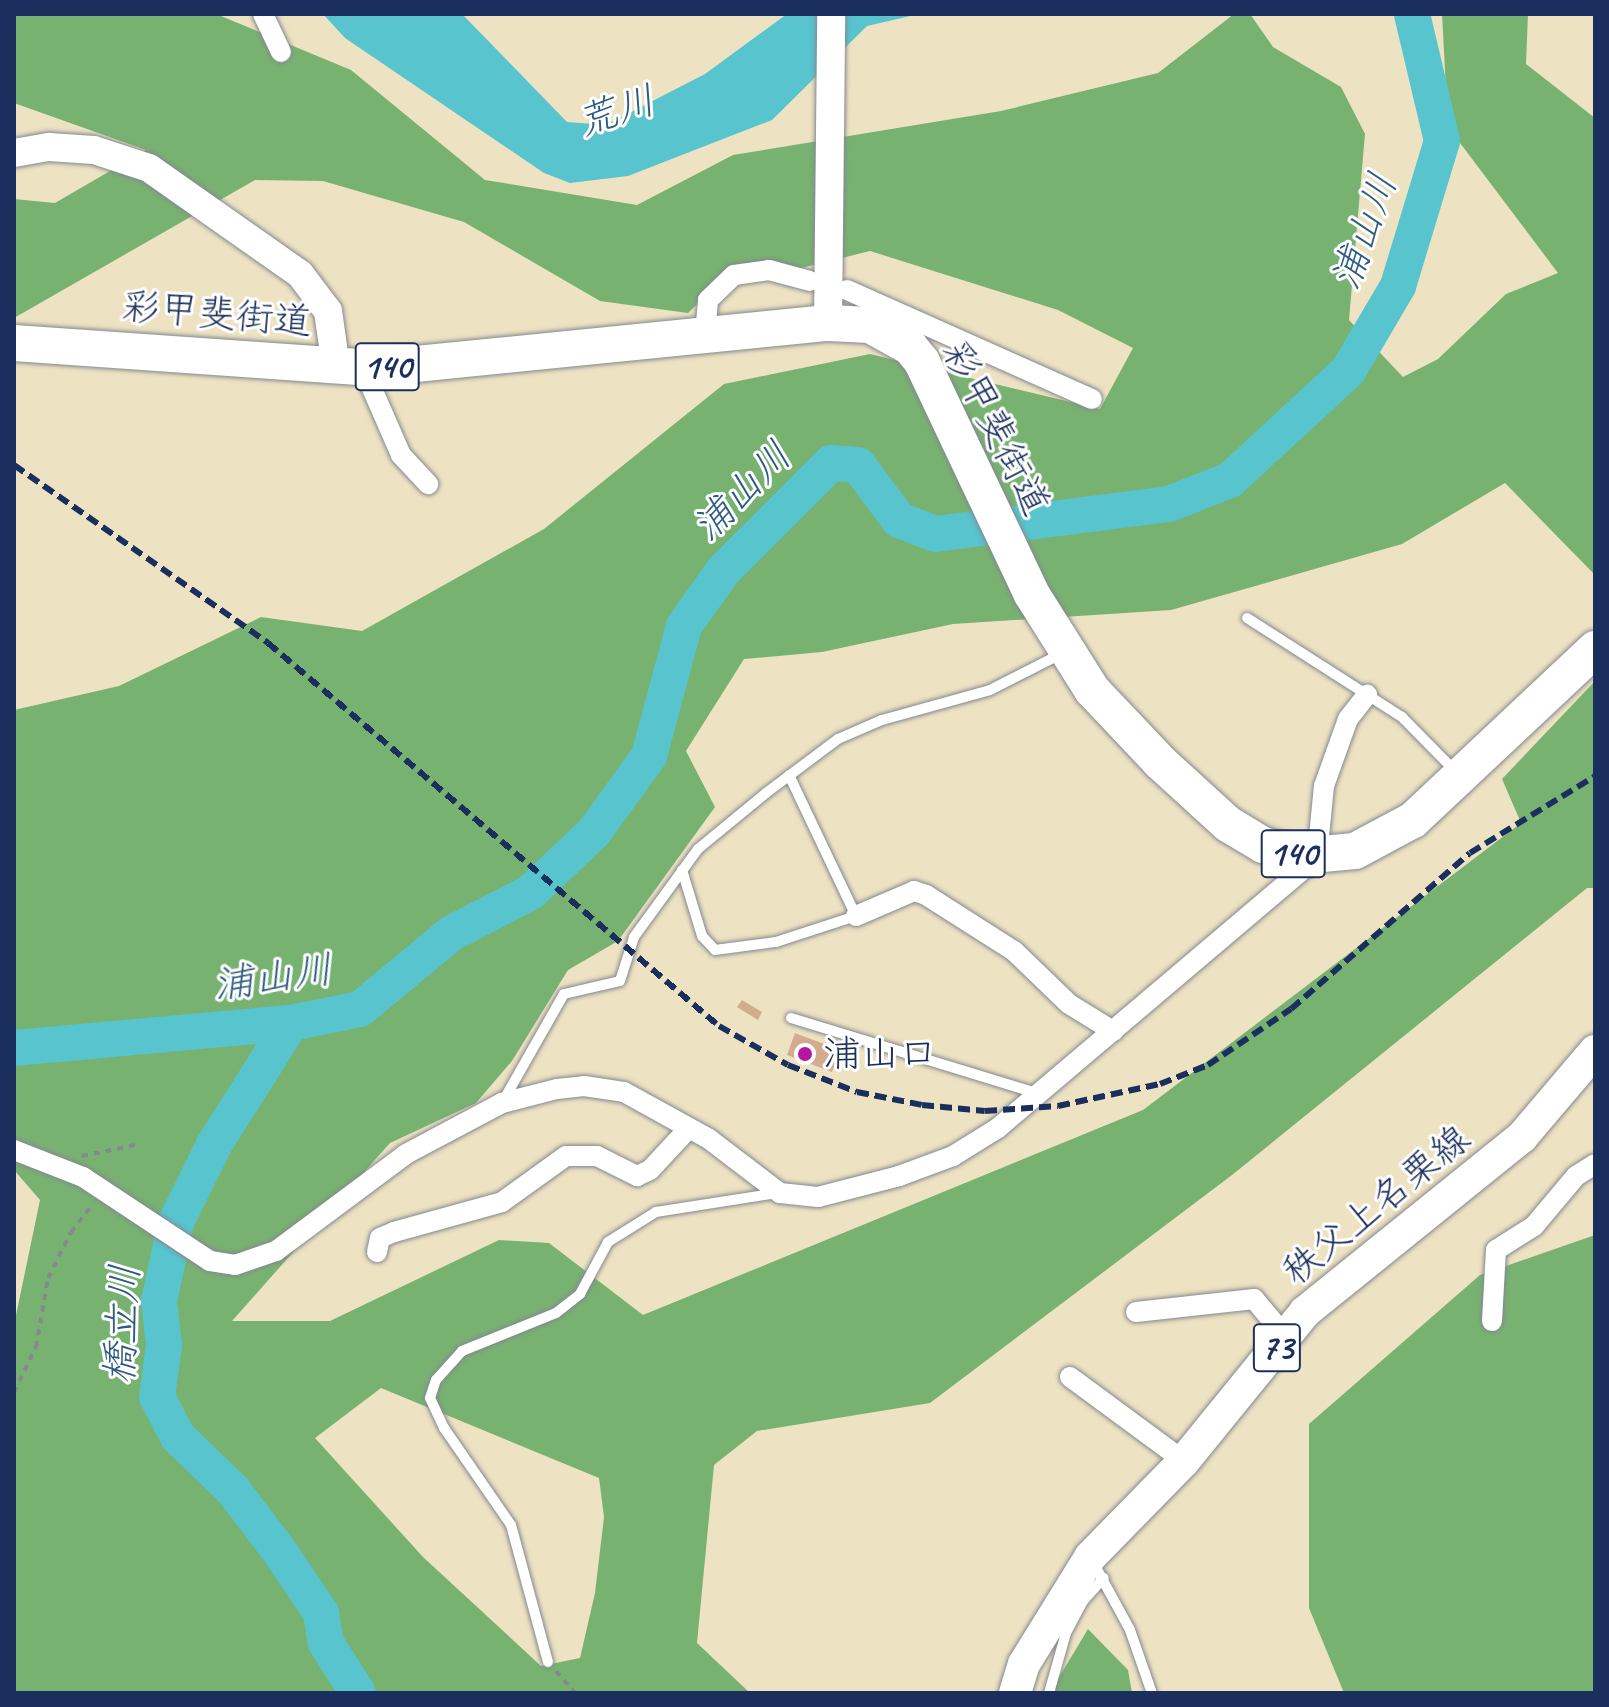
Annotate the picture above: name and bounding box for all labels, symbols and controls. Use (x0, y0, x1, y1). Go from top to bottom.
water label: 荒川 (571, 76, 661, 146)
water label: 浦山川 (1321, 166, 1407, 296)
street label: 彩甲斐街道 (120, 283, 314, 345)
street label: 彩甲斐街道 (933, 333, 1059, 523)
road number: 140 (353, 335, 421, 399)
water label: 浦山川 (683, 432, 801, 550)
road number: 140 (1259, 822, 1327, 886)
water label: 浦山川 (210, 945, 336, 1009)
place label: 浦山口 (823, 1031, 937, 1077)
marker: 浦山口 (794, 1043, 816, 1065)
street label: 秩父上名栗線 (1273, 1116, 1479, 1294)
water label: 橋立川 (95, 1263, 149, 1385)
road number: 73 (1251, 1316, 1303, 1380)

